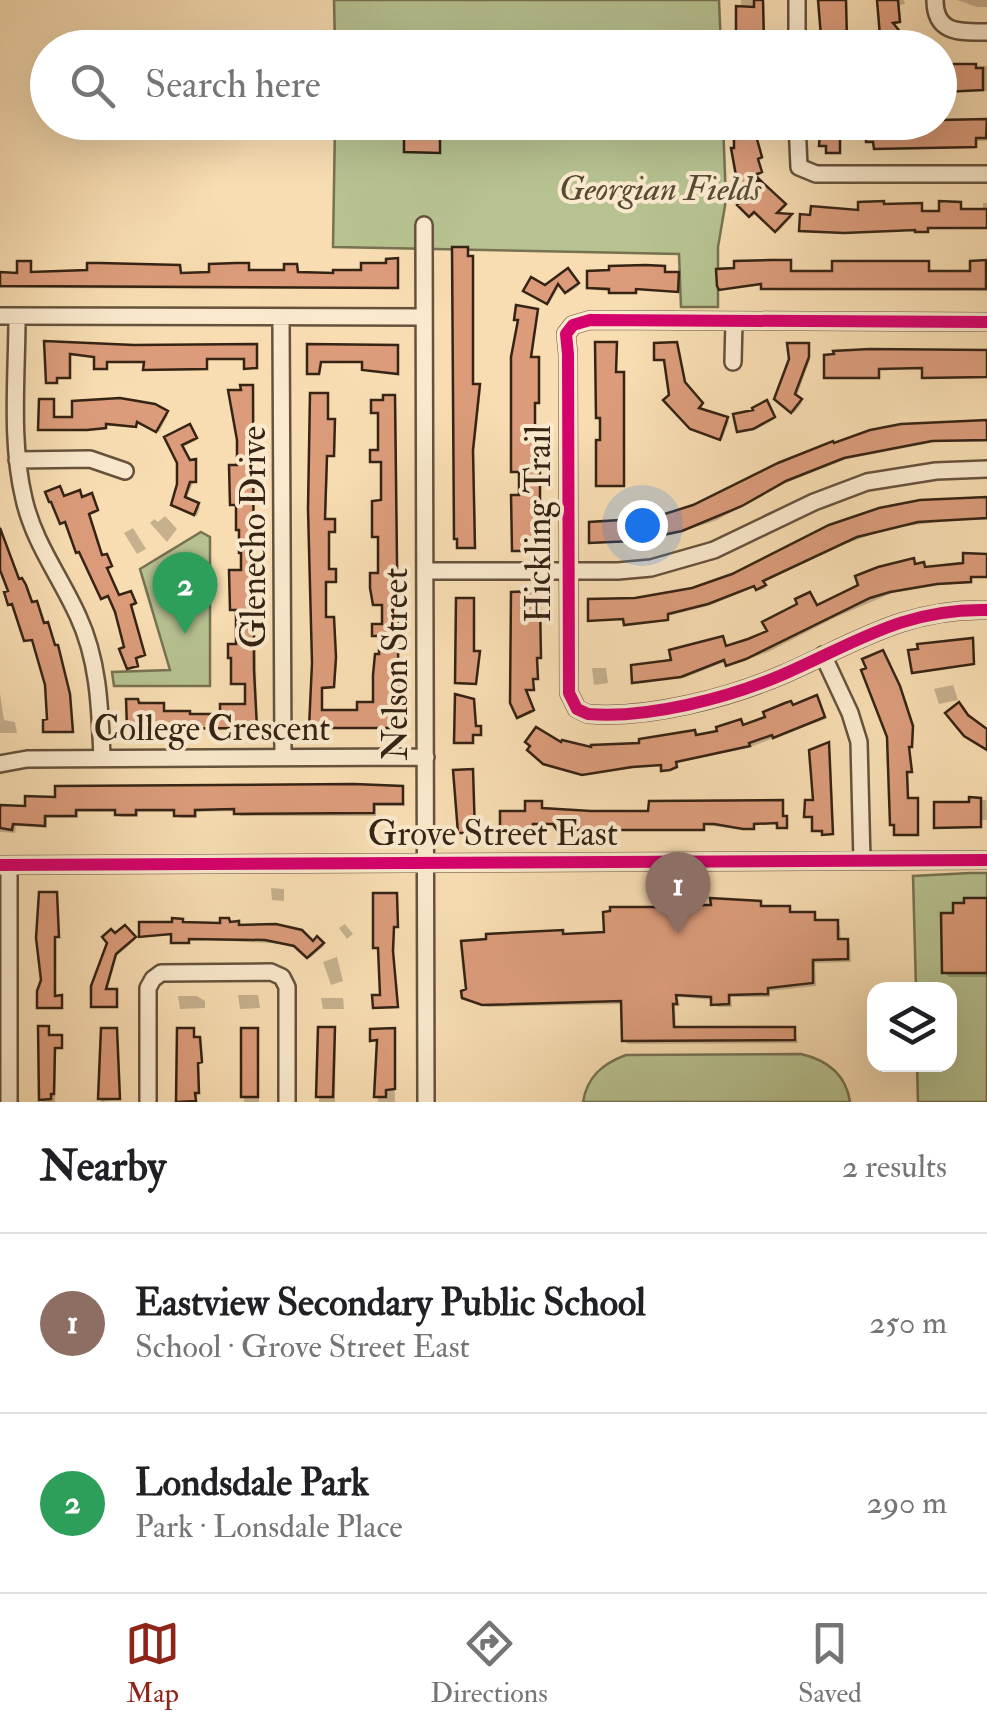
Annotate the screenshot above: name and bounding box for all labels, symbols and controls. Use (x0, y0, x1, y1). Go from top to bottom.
search box (30, 30, 957, 140)
icon: search (65, 58, 120, 113)
text: Search here (145, 61, 321, 109)
park label: Georgian Fields (559, 167, 763, 211)
street label: Hickling Trail (517, 425, 561, 623)
street label: Glenecho Drive (232, 426, 276, 648)
your location (617, 500, 668, 551)
pin: 2 (152, 552, 218, 634)
street label: Nelson Street (374, 568, 418, 760)
street label: College Crescent (94, 707, 330, 751)
street label: Grove Street East (368, 812, 618, 856)
pin: 1 (646, 852, 710, 934)
map controls (867, 982, 957, 1072)
button: layers (867, 982, 957, 1072)
text: Nearby (40, 1141, 166, 1193)
text: 2 results (842, 1147, 947, 1187)
text: Eastview Secondary Public School (135, 1279, 646, 1327)
text: 1 (67, 1303, 78, 1343)
text: 250 m (869, 1303, 947, 1343)
text: School · Grove Street East (135, 1327, 470, 1367)
text: Londsdale Park (135, 1459, 369, 1507)
text: 2 (64, 1483, 81, 1523)
text: 290 m (866, 1483, 947, 1523)
text: Park · Lonsdale Place (135, 1507, 403, 1547)
tab: Map (125, 1616, 180, 1711)
tab: Directions (430, 1616, 548, 1711)
tab: Saved (798, 1616, 862, 1711)

